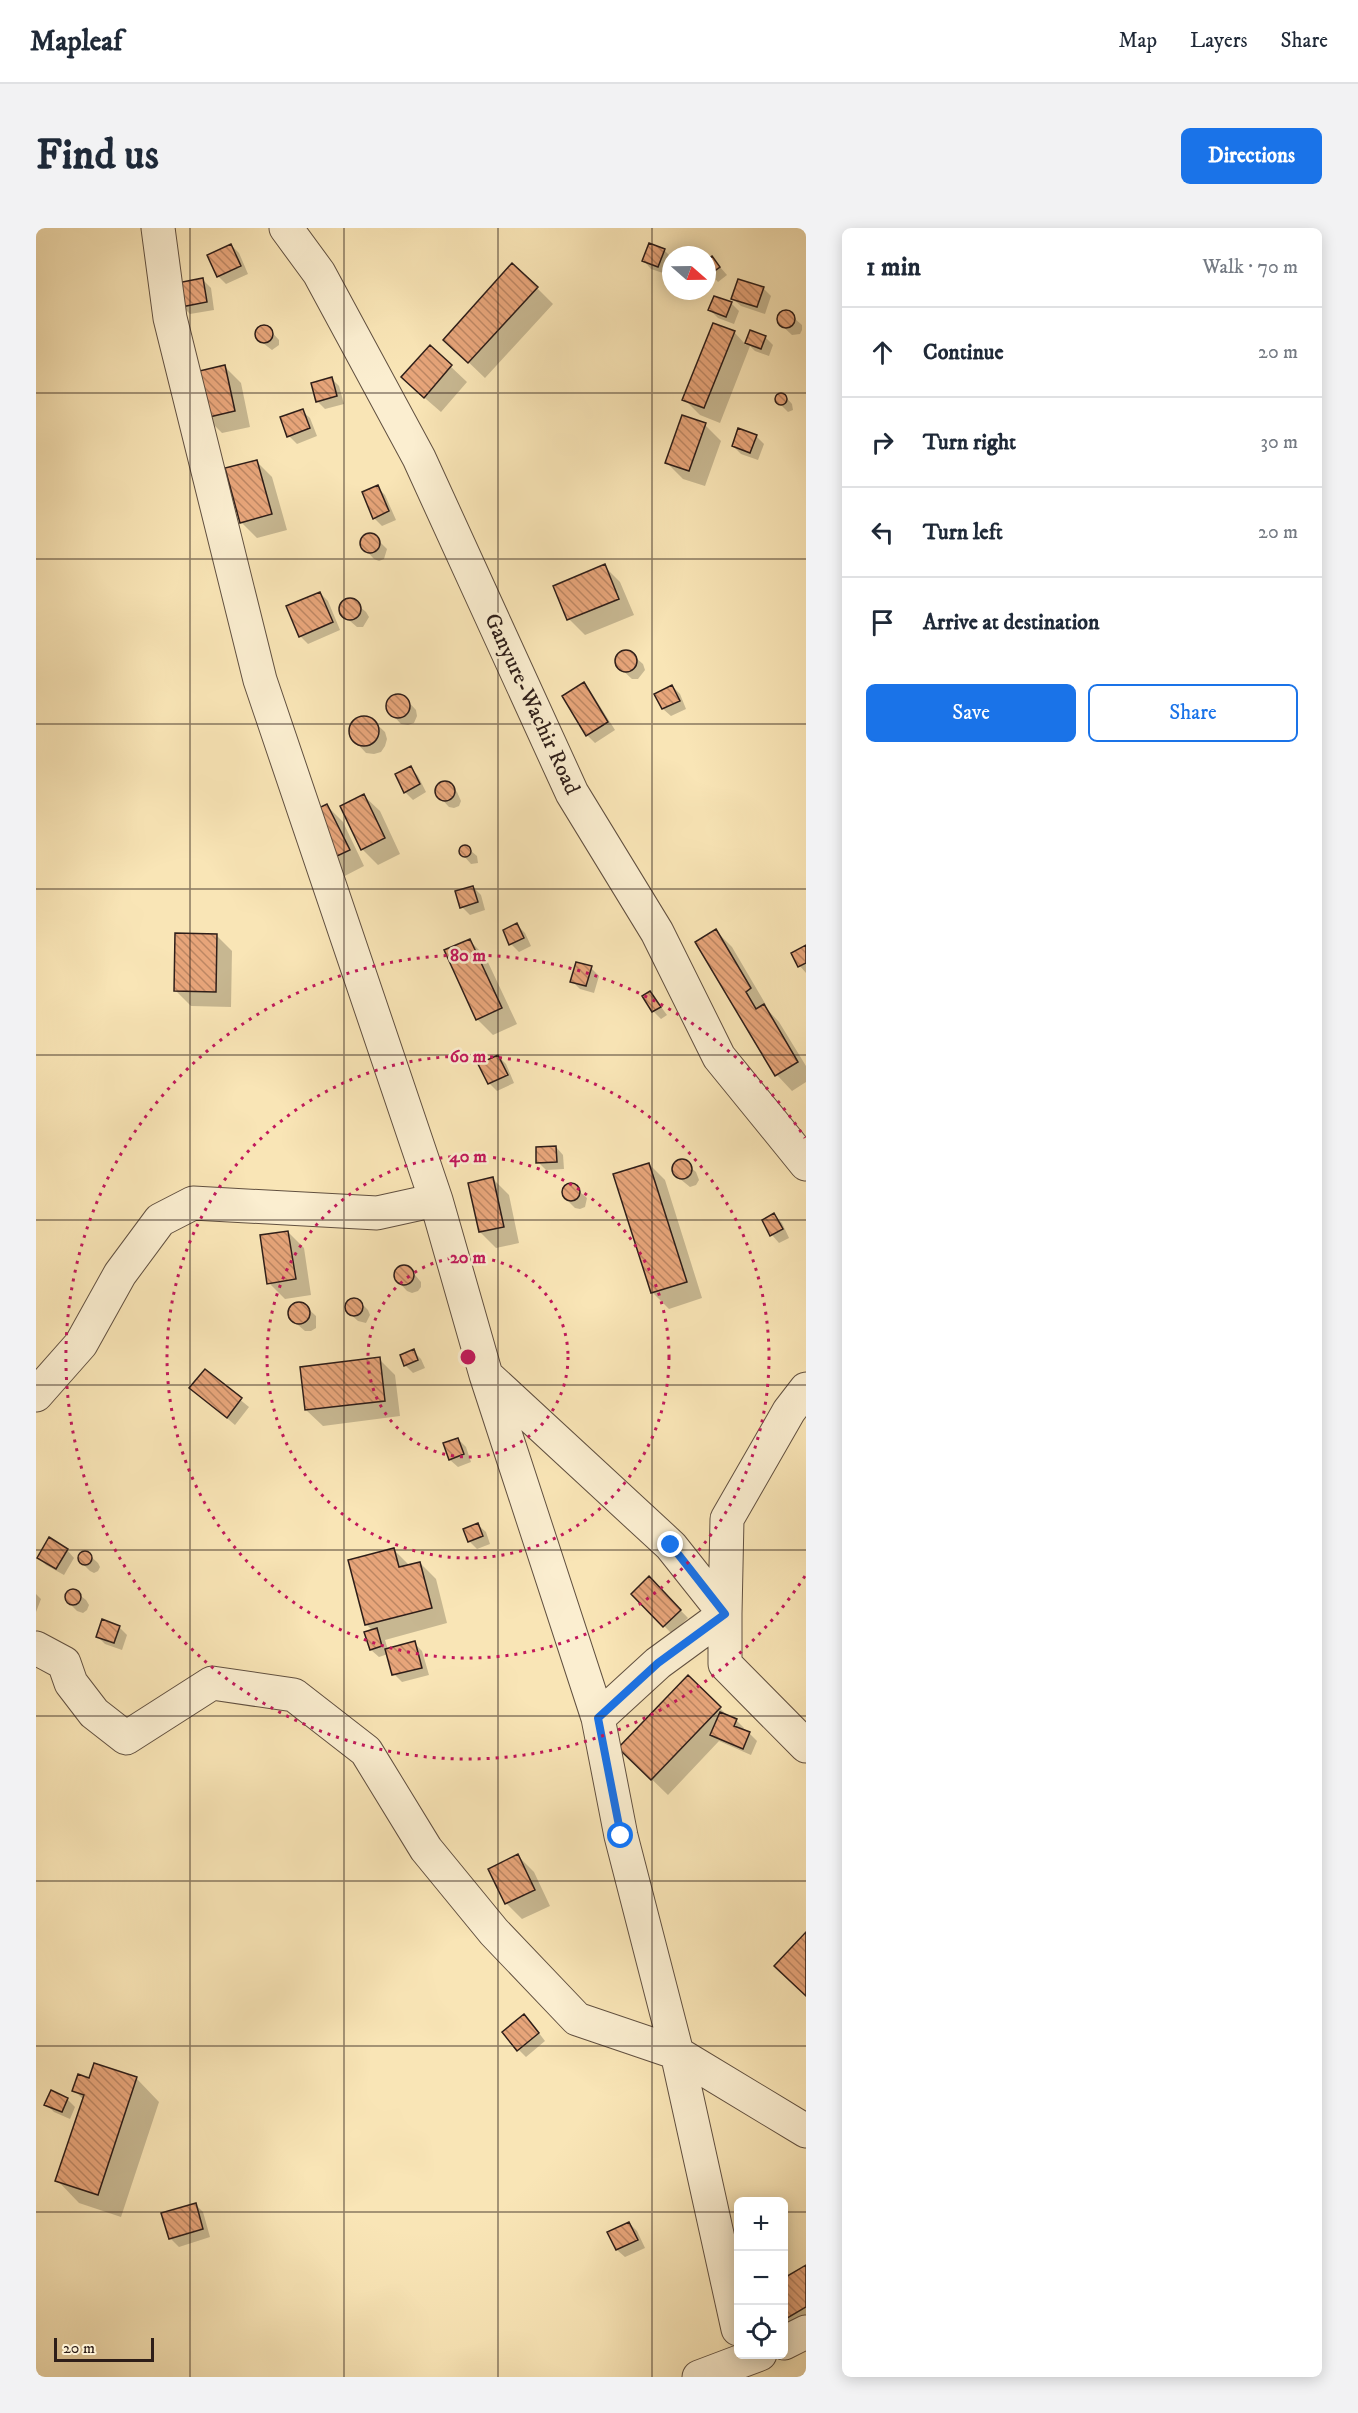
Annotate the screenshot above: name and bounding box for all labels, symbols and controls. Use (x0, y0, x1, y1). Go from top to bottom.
text: Mapleaf (30, 24, 122, 59)
text: Map (1118, 28, 1157, 54)
text: Layers (1190, 28, 1248, 54)
text: Share (1281, 28, 1328, 54)
button: Directions (1181, 128, 1322, 184)
text: Find us (36, 130, 159, 182)
north arrow (662, 246, 716, 300)
text: 1 min (866, 251, 921, 284)
text: Walk · 70 m (1202, 255, 1298, 280)
icon: ahead (866, 336, 899, 369)
text: Continue (923, 339, 1004, 366)
text: 20 m (1258, 340, 1298, 365)
icon: right (866, 426, 899, 459)
text: Turn right (923, 429, 1016, 456)
text: 30 m (1260, 430, 1298, 455)
icon: left (866, 516, 899, 549)
text: Turn left (923, 519, 1003, 546)
text: 20 m (1258, 520, 1298, 545)
icon: arrive (866, 606, 899, 639)
street label: Ganyure-Wachir Road (478, 609, 586, 799)
text: Arrive at destination (923, 609, 1100, 636)
button: Save (866, 684, 1076, 742)
button: Share (1088, 684, 1298, 742)
text: 80 m (450, 945, 487, 967)
text: 60 m (450, 1046, 487, 1068)
text: 40 m (448, 1146, 487, 1168)
text: 20 m (450, 1247, 486, 1269)
centre of rings (458, 1347, 478, 1367)
route end (657, 1531, 683, 1557)
route start (607, 1822, 633, 1848)
map controls (734, 2197, 788, 2359)
button: + (734, 2197, 788, 2251)
button: − (734, 2251, 788, 2305)
button: locate (734, 2305, 788, 2359)
scale bar (54, 2335, 154, 2362)
text: 20 m (63, 2338, 95, 2358)

